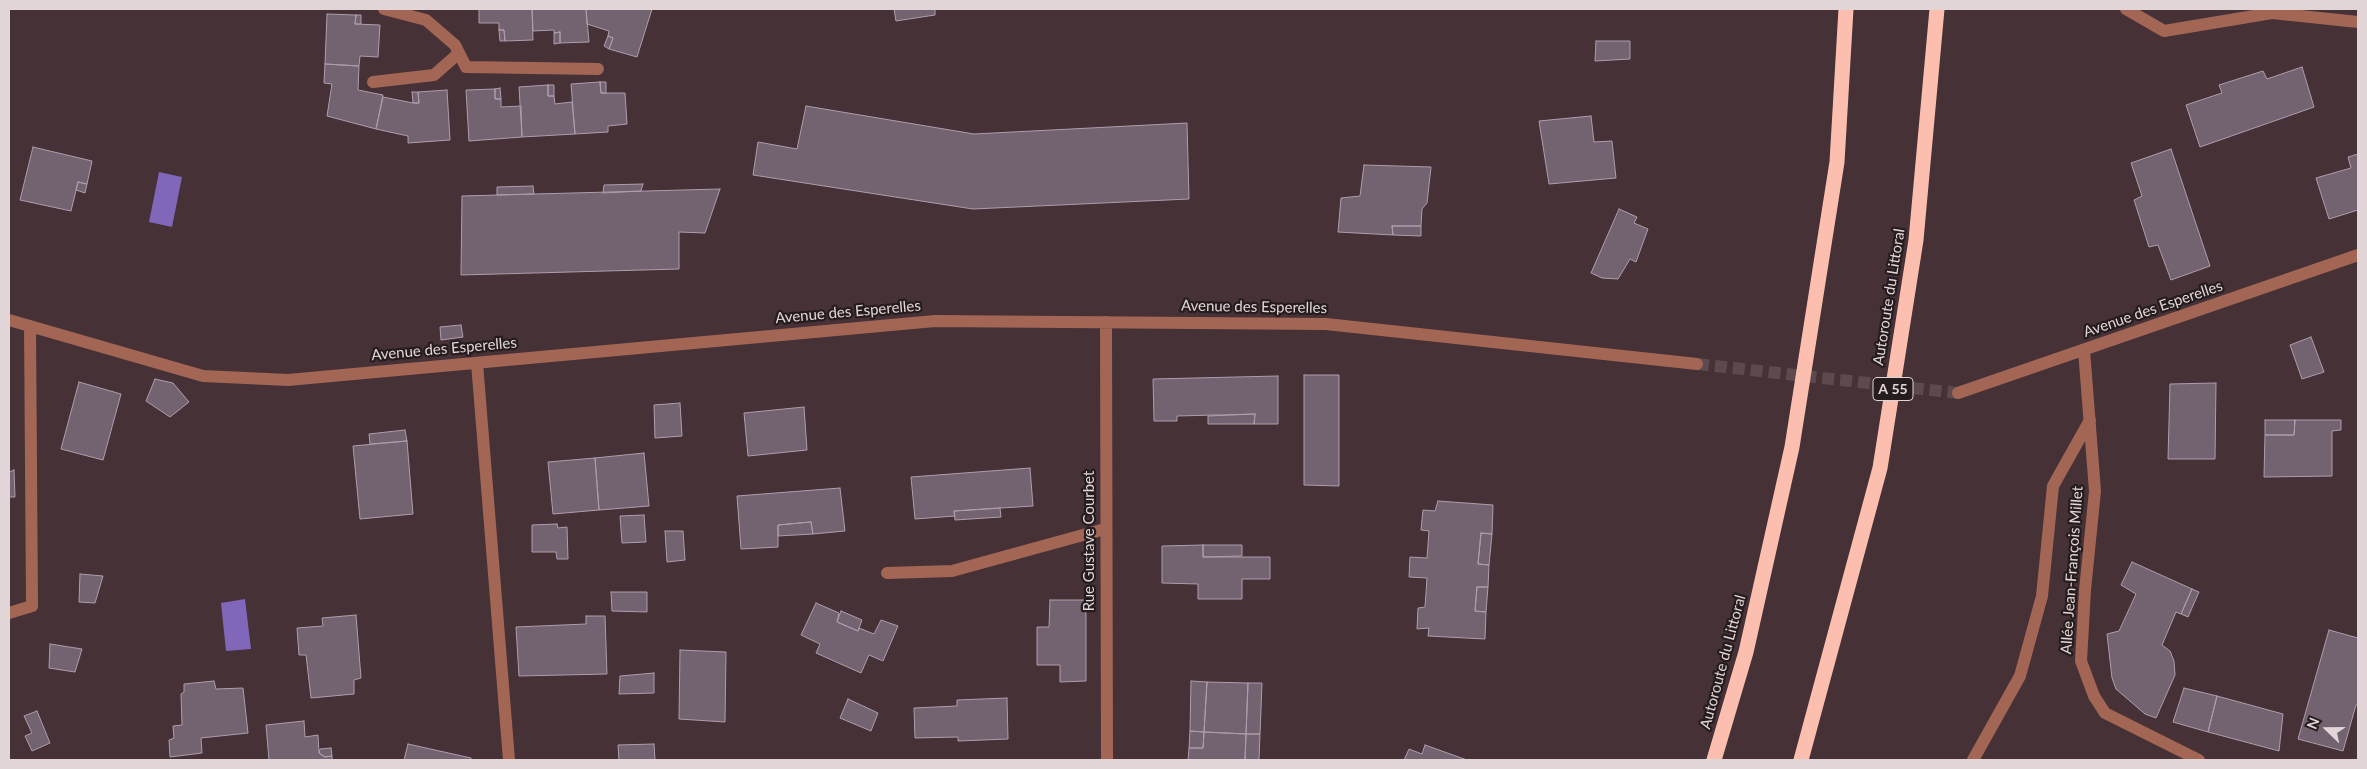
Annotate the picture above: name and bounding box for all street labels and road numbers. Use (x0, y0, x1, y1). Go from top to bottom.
street label: Autoroute du Littoral (1869, 227, 1909, 367)
street label: Avenue des Esperelles (2081, 277, 2225, 341)
street label: Avenue des Esperelles (774, 297, 922, 327)
street label: Avenue des Esperelles (1181, 297, 1327, 317)
street label: Avenue des Esperelles (370, 334, 518, 364)
road number: A 55 (1873, 378, 1913, 400)
street label: Rue Gustave Courbet (1080, 471, 1098, 611)
street label: Allée Jean-François Millet (2057, 485, 2087, 655)
street label: Autoroute du Littoral (1696, 593, 1750, 731)

